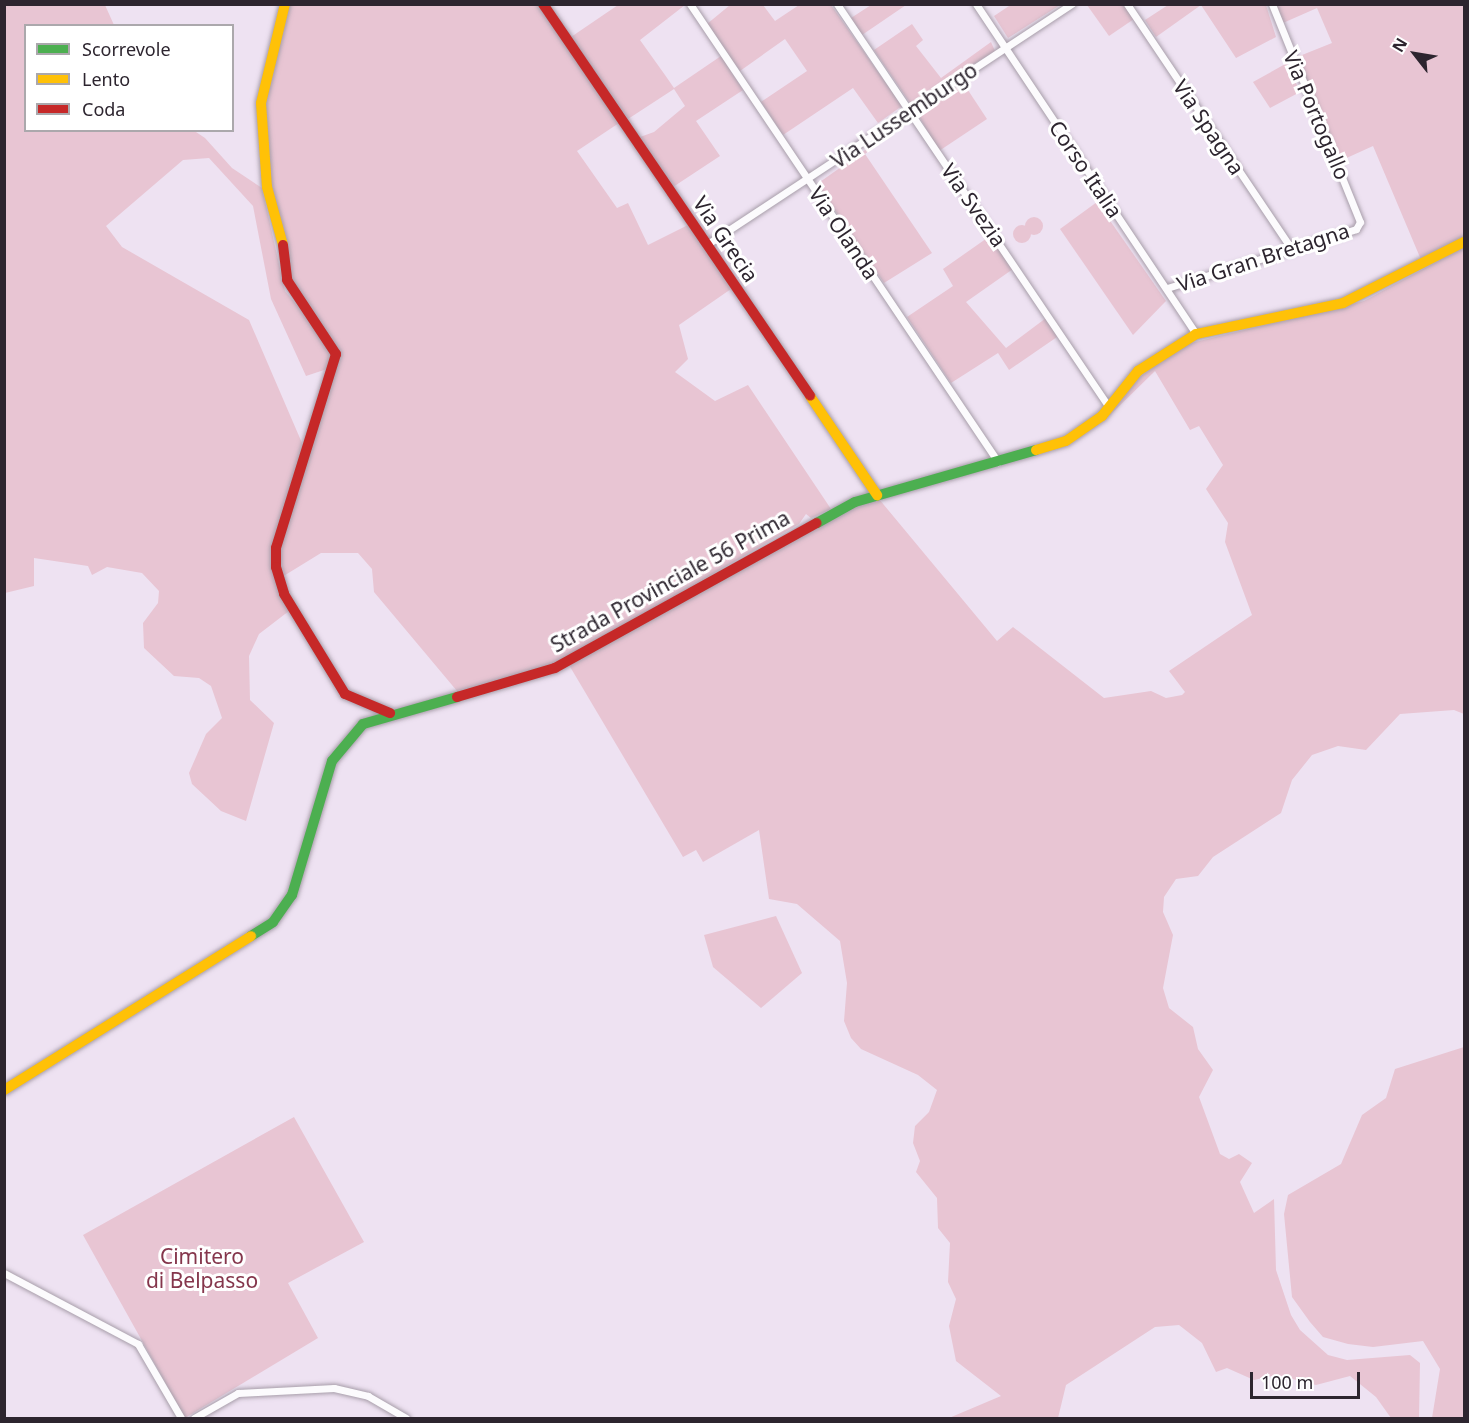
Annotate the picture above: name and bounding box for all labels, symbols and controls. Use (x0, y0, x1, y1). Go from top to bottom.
legend (24, 24, 234, 132)
north arrow (1385, 24, 1445, 84)
text: N (1387, 33, 1412, 56)
text: Scorrevole (82, 37, 171, 61)
street label: Via Portogallo (1278, 47, 1356, 183)
street label: Via Lussemburgo (826, 57, 982, 173)
text: Lento (82, 67, 130, 91)
street label: Via Spagna (1168, 75, 1250, 179)
text: Coda (82, 97, 125, 121)
street label: Corso Italia (1044, 116, 1128, 222)
street label: Via Svezia (936, 158, 1012, 252)
street label: Via Olanda (804, 182, 884, 284)
street label: Via Grecia (688, 191, 764, 287)
street label: Via Gran Bretagna (1174, 217, 1352, 297)
street label: Strada Provinciale 56 Prima (546, 505, 794, 657)
park label: Cimitero di Belpasso (146, 1243, 258, 1293)
scale bar (1253, 1360, 1362, 1398)
text: 100 m (1261, 1370, 1313, 1394)

